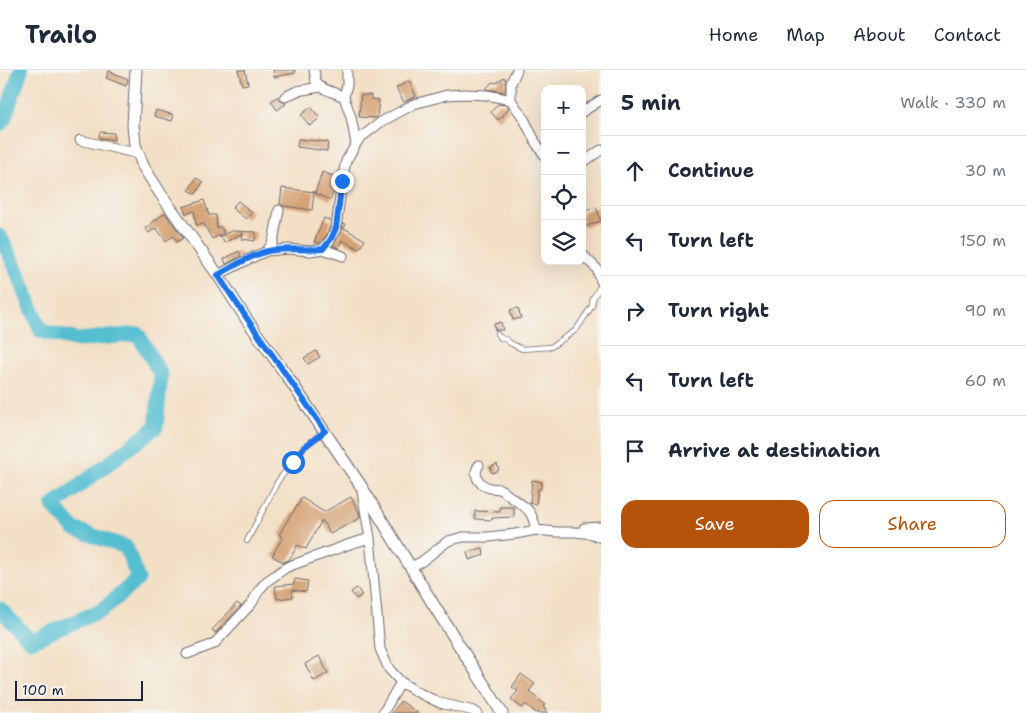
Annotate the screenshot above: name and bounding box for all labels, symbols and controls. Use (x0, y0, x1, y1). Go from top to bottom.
text: Trailo (25, 19, 97, 51)
text: Home (709, 23, 758, 47)
text: Map (786, 23, 825, 47)
text: About (853, 23, 906, 47)
text: Contact (934, 23, 1001, 47)
map controls (541, 85, 586, 265)
button: + (541, 85, 586, 130)
text: 5 min (621, 89, 681, 117)
text: Walk · 330 m (900, 92, 1006, 113)
button: − (541, 130, 586, 175)
icon: ahead (621, 157, 649, 185)
text: Continue (668, 158, 754, 183)
text: 30 m (965, 160, 1006, 181)
route end (331, 170, 354, 193)
button: locate (541, 175, 586, 220)
button: layers (541, 220, 586, 265)
icon: left (621, 227, 649, 255)
text: Turn left (668, 228, 754, 253)
text: 150 m (959, 230, 1006, 251)
icon: right (621, 297, 649, 325)
text: Turn right (668, 298, 769, 323)
text: 90 m (965, 300, 1006, 321)
icon: left (621, 367, 649, 395)
text: Turn left (668, 368, 754, 393)
text: 60 m (965, 370, 1006, 391)
icon: arrive (621, 437, 649, 465)
text: Arrive at destination (668, 438, 880, 463)
route start (282, 451, 305, 474)
button: Save (621, 500, 809, 548)
button: Share (819, 500, 1006, 548)
scale bar (15, 678, 142, 701)
text: 100 m (22, 681, 64, 699)

